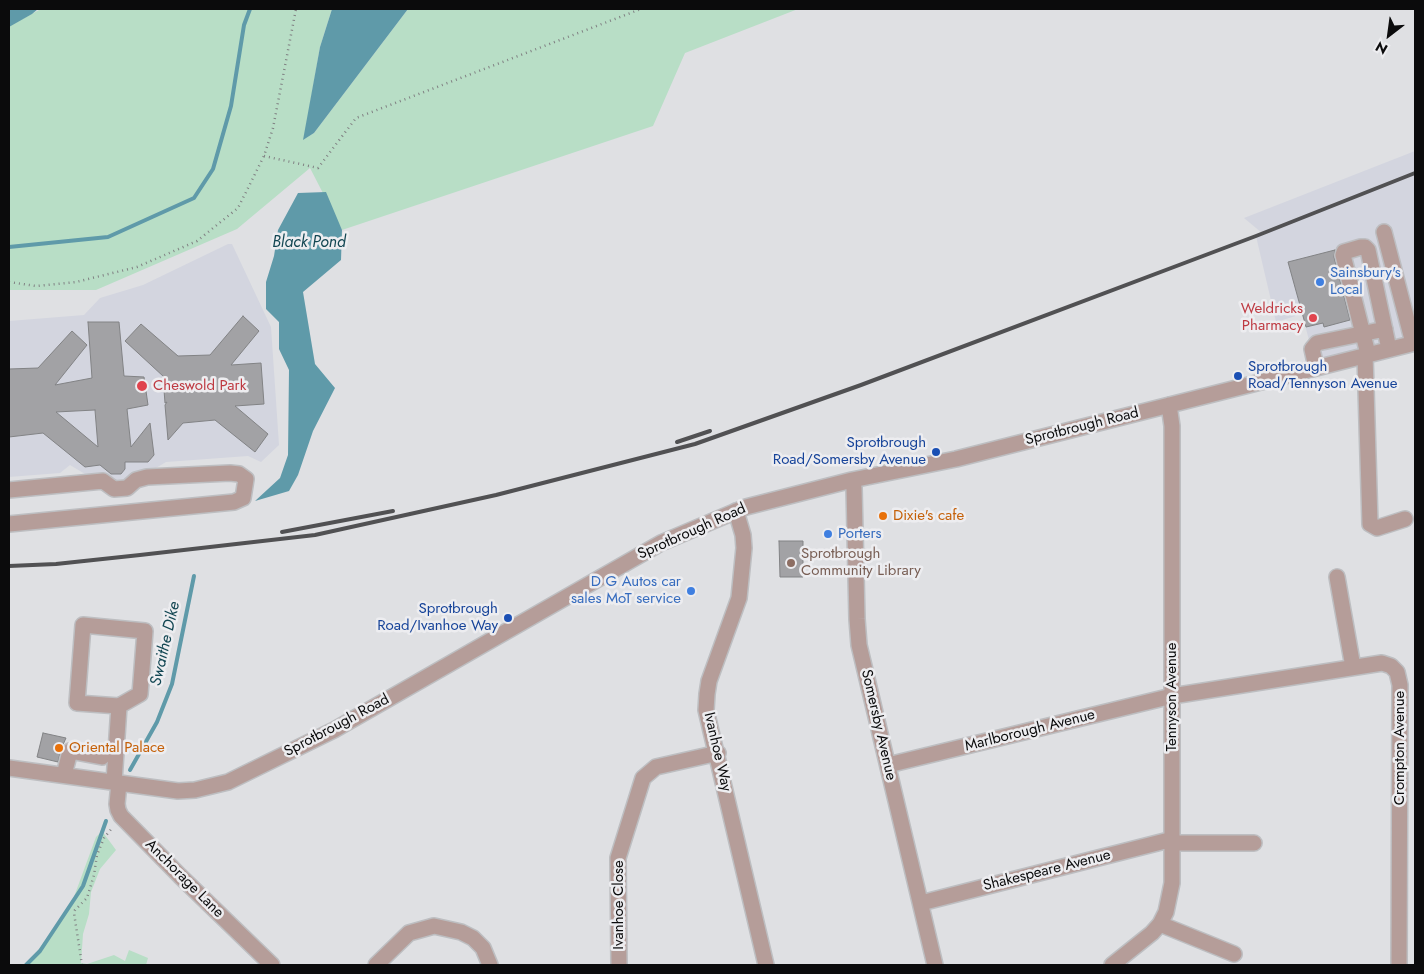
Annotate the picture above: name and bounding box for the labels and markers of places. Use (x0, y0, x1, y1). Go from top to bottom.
place label: Sainsbury's Local (1330, 264, 1401, 299)
marker: Sainsbury's Local (1314, 276, 1326, 288)
place label: Weldricks Pharmacy (1241, 300, 1303, 335)
marker: Weldricks Pharmacy (1307, 312, 1319, 324)
place label: Sprotbrough Road/Tennyson Avenue (1248, 358, 1397, 393)
marker: Sprotbrough Road/Tennyson Avenue (1232, 370, 1244, 382)
place label: Cheswold Park (153, 377, 246, 395)
marker: Cheswold Park (135, 379, 149, 393)
place label: Sprotbrough Road/Somersby Avenue (773, 434, 926, 469)
marker: Sprotbrough Road/Somersby Avenue (930, 446, 942, 458)
place label: Dixie's cafe (893, 507, 964, 525)
marker: Dixie's cafe (877, 510, 889, 522)
place label: Porters (838, 525, 882, 543)
marker: Porters (822, 528, 834, 540)
place label: Sprotbrough Community Library (801, 545, 921, 580)
marker: Sprotbrough Community Library (785, 557, 797, 569)
place label: D G Autos car sales MoT service (571, 573, 681, 608)
marker: D G Autos car sales MoT service (685, 585, 697, 597)
place label: Sprotbrough Road/Ivanhoe Way (377, 600, 498, 635)
marker: Sprotbrough Road/Ivanhoe Way (502, 612, 514, 624)
place label: Oriental Palace (69, 739, 165, 757)
marker: Oriental Palace (53, 742, 65, 754)

